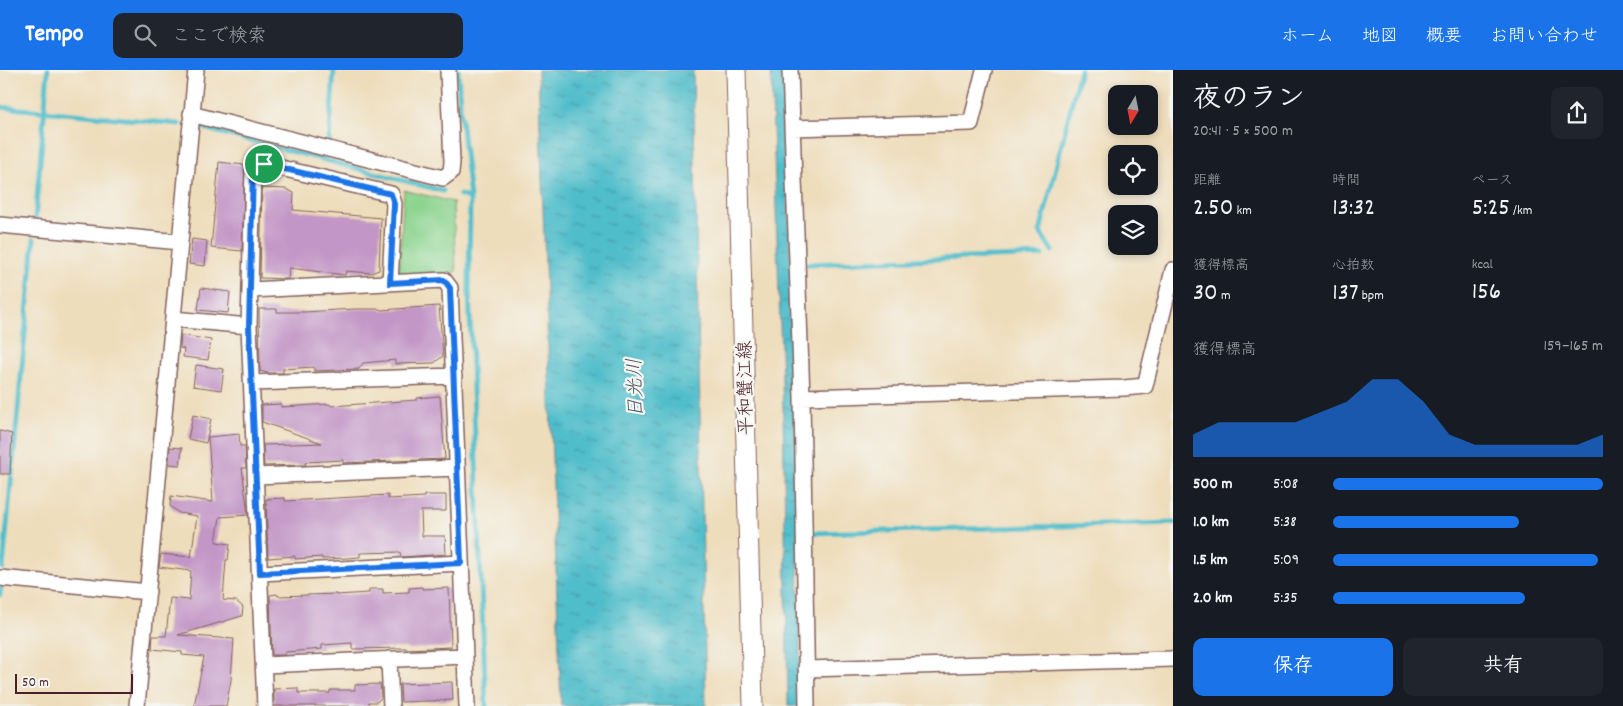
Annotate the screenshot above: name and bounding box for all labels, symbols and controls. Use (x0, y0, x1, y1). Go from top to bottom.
search box (113, 13, 463, 58)
text: Tempo (25, 18, 83, 52)
icon: search (131, 21, 159, 49)
text: ここで検索 (171, 24, 266, 51)
text: ホーム (1281, 25, 1334, 50)
text: 地図 (1362, 25, 1398, 50)
text: 概要 (1426, 25, 1462, 50)
text: お問い合わせ (1490, 25, 1598, 50)
text: 夜のラン (1193, 81, 1305, 121)
north arrow (1108, 85, 1158, 135)
map controls (1108, 85, 1158, 255)
button: share (1551, 87, 1603, 139)
text: 20:41 · 5 × 500 m (1193, 120, 1293, 143)
pin (243, 143, 285, 185)
button: locate (1108, 145, 1158, 195)
icon: arrive (250, 150, 278, 178)
text: 距離 (1193, 171, 1221, 191)
text: 時間 (1332, 171, 1360, 191)
text: ペース (1472, 171, 1513, 191)
text: 2.50 (1193, 191, 1233, 227)
text: 13:32 (1332, 191, 1375, 227)
text: 5:25 (1472, 191, 1510, 227)
text: km (1233, 201, 1252, 221)
text: /km (1510, 201, 1532, 221)
button: layers (1108, 205, 1158, 255)
text: kcal (1472, 255, 1493, 275)
text: 獲得標高 (1193, 256, 1249, 276)
text: 心拍数 (1332, 256, 1374, 276)
text: 156 (1472, 275, 1501, 311)
text: 30 (1193, 276, 1218, 312)
text: 137 (1332, 276, 1358, 312)
text: m (1218, 286, 1231, 306)
text: bpm (1358, 286, 1384, 306)
text: 159–165 m (1543, 335, 1603, 358)
text: 獲得標高 (1193, 339, 1257, 362)
street label: 平和蟹江線 (733, 340, 762, 436)
water label: 日光川 (622, 357, 652, 418)
text: 500 m (1193, 473, 1233, 496)
text: 5:08 (1273, 473, 1298, 496)
text: 1.0 km (1193, 511, 1229, 534)
text: 5:38 (1273, 511, 1297, 534)
text: 1.5 km (1193, 549, 1228, 572)
text: 5:09 (1273, 549, 1299, 572)
text: 2.0 km (1193, 587, 1233, 610)
text: 5:35 (1273, 587, 1298, 610)
button: 保存 (1193, 638, 1393, 696)
button: 共有 (1403, 638, 1603, 696)
scale bar (15, 671, 132, 694)
text: 50 m (22, 673, 49, 693)

